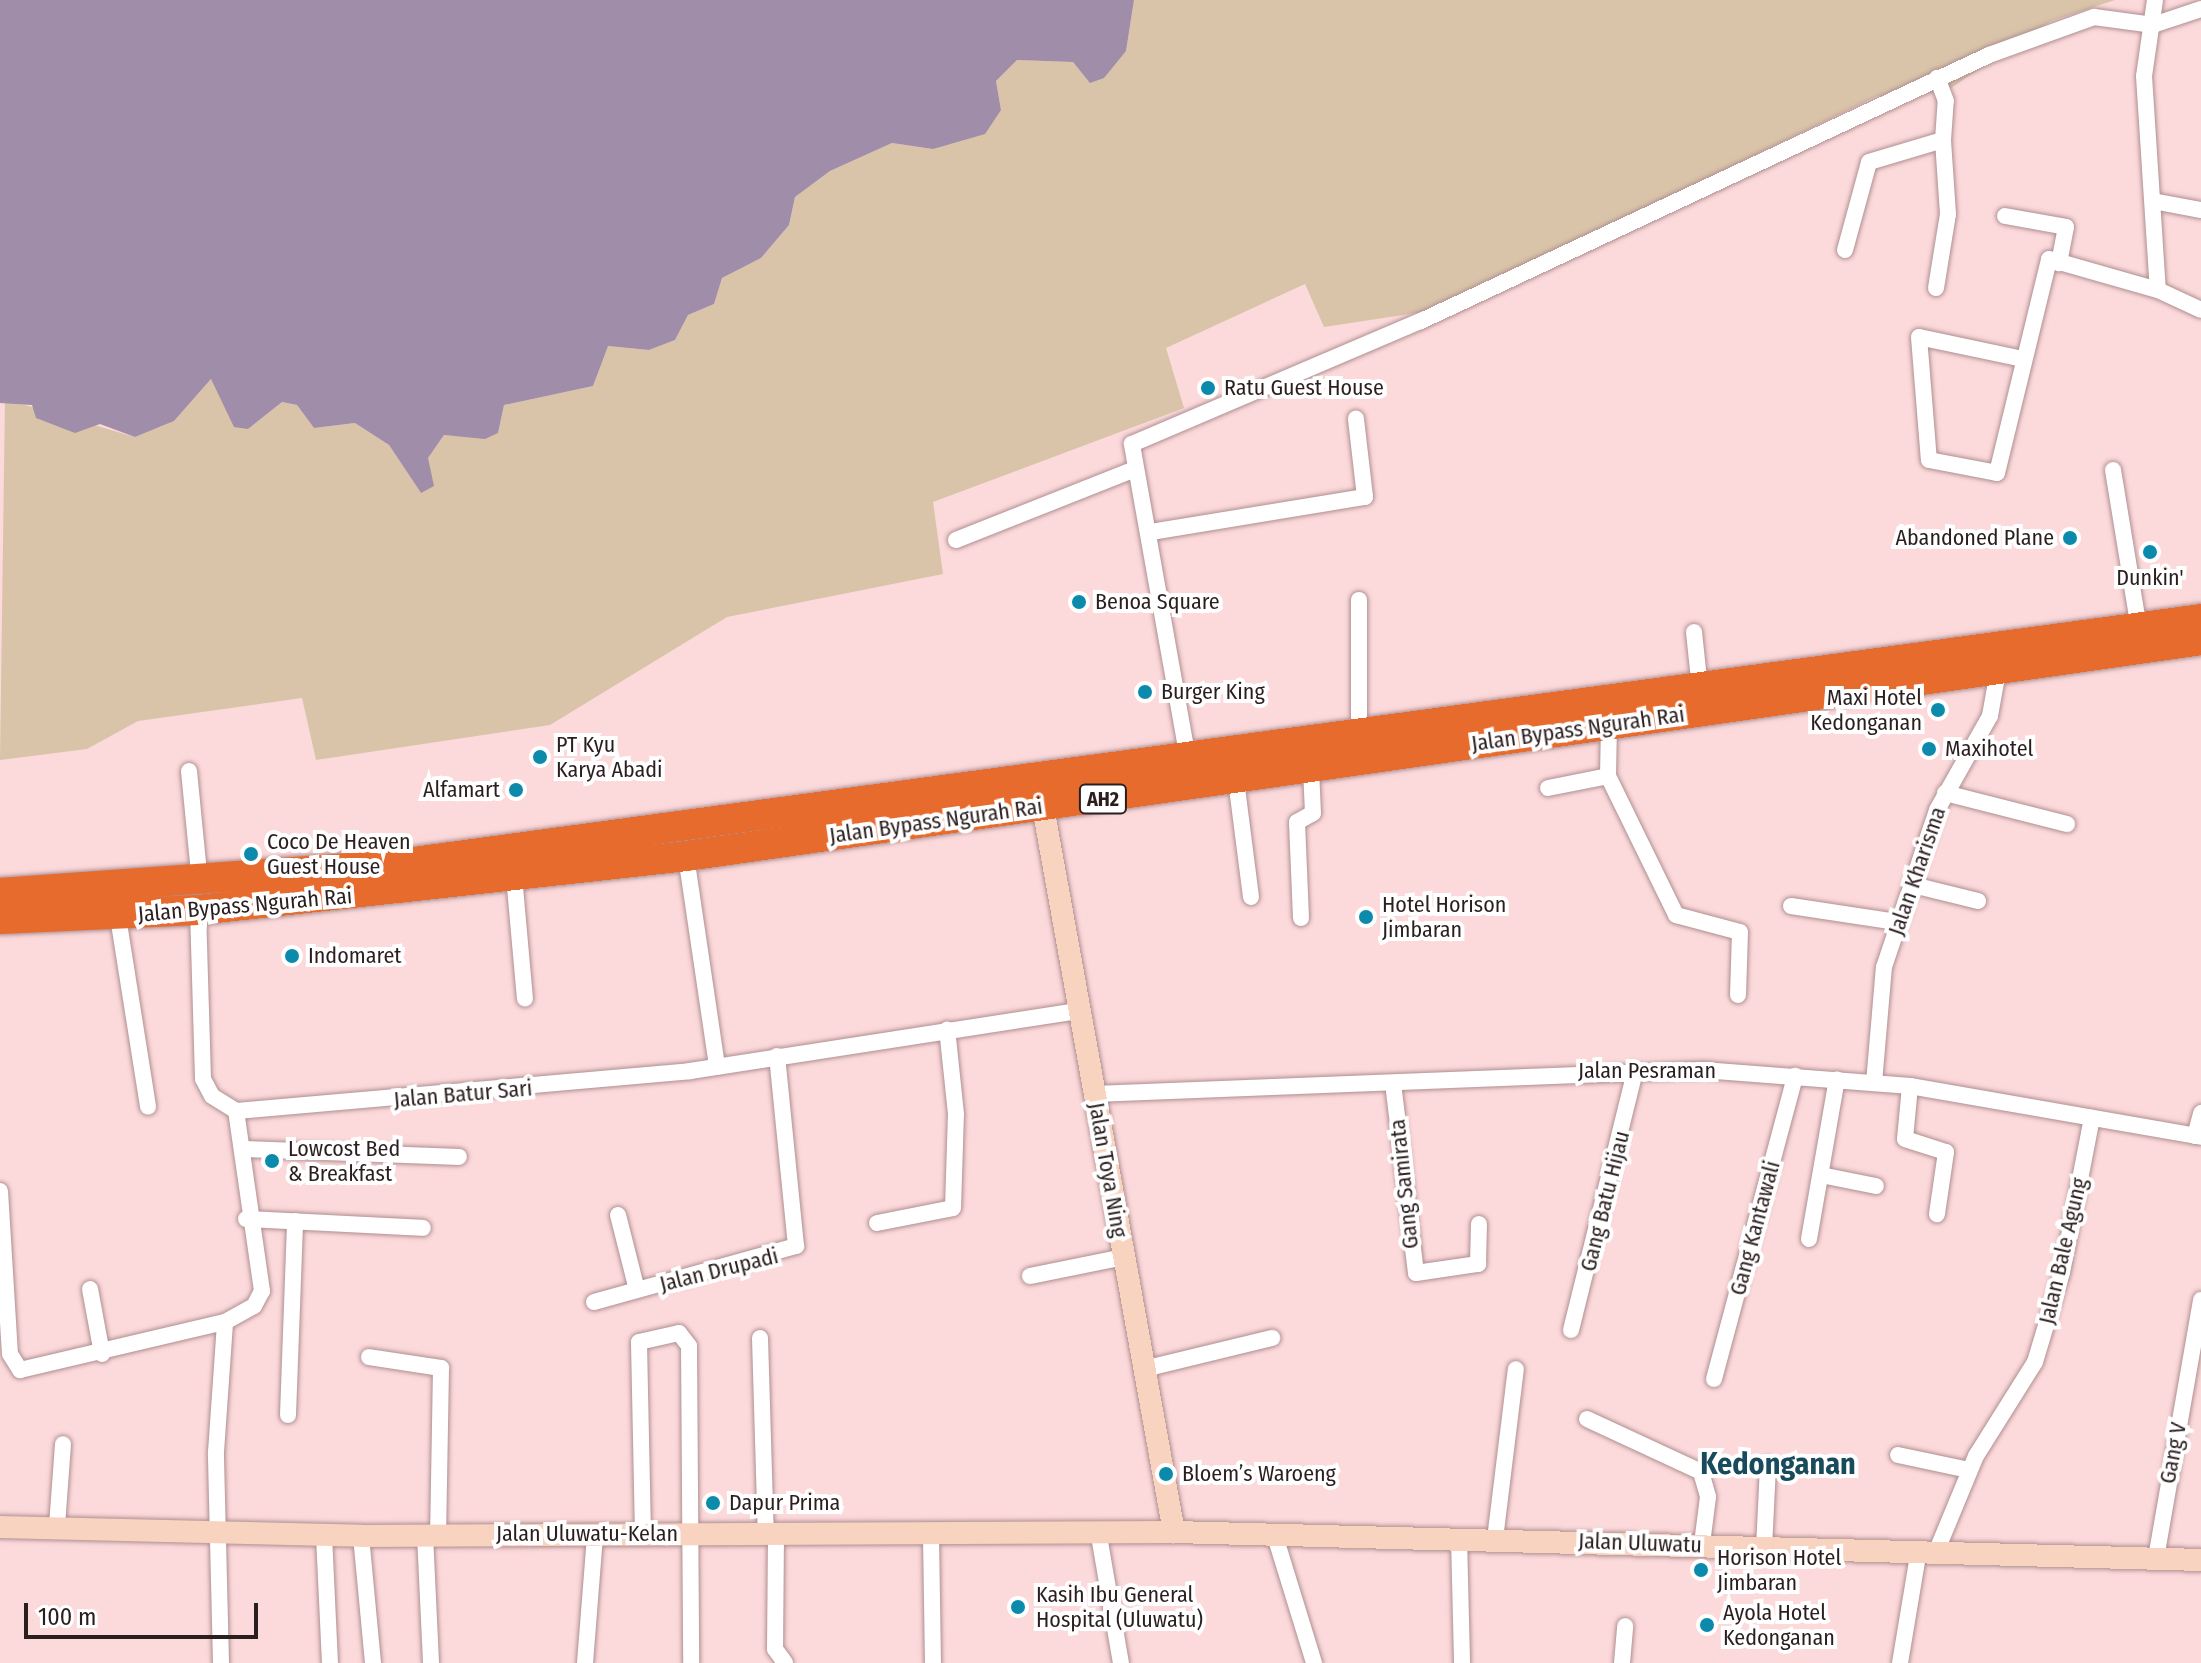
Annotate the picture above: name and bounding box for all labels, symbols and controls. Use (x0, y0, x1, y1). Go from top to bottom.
place label: Ratu Guest House (1224, 375, 1384, 401)
marker: Ratu Guest House (1199, 379, 1217, 397)
place label: Abandoned Plane (1896, 525, 2054, 551)
marker: Abandoned Plane (2061, 529, 2079, 547)
marker: Dunkin' (2141, 543, 2159, 561)
place label: Dunkin' (2116, 565, 2184, 591)
place label: Benoa Square (1095, 589, 1220, 615)
marker: Benoa Square (1070, 593, 1088, 611)
place label: Burger King (1161, 679, 1265, 705)
marker: Burger King (1136, 683, 1154, 701)
place label: Maxi Hotel Kedonganan (1810, 684, 1922, 736)
street label: Jalan Bypass Ngurah Rai (1470, 701, 1686, 757)
marker: Maxi Hotel Kedonganan (1929, 701, 1947, 719)
place label: PT Kyu Karya Abadi (556, 731, 663, 782)
place label: Maxihotel (1945, 736, 2033, 762)
marker: Maxihotel (1920, 740, 1938, 758)
marker: PT Kyu Karya Abadi (531, 748, 549, 766)
place label: Alfamart (423, 777, 500, 803)
marker: Alfamart (507, 781, 525, 799)
road number: AH2 (1077, 783, 1129, 815)
street label: Jalan Bypass Ngurah Rai (828, 793, 1044, 849)
street label: Jalan Kharisma (1883, 803, 1951, 939)
place label: Coco De Heaven Guest House (267, 828, 410, 880)
marker: Coco De Heaven Guest House (242, 845, 260, 863)
street label: Jalan Bypass Ngurah Rai (137, 882, 353, 928)
place label: Hotel Horison Jimbaran (1382, 891, 1506, 942)
marker: Hotel Horison Jimbaran (1357, 908, 1375, 926)
place label: Indomaret (308, 943, 402, 969)
marker: Indomaret (283, 947, 301, 965)
street label: Jalan Pesraman (1578, 1058, 1716, 1084)
street label: Jalan Batur Sari (393, 1075, 533, 1113)
street label: Jalan Toya Ning (1083, 1100, 1133, 1240)
street label: Gang Samirata (1384, 1118, 1424, 1250)
street label: Gang Batu Hijau (1575, 1128, 1635, 1274)
place label: Lowcost Bed & Breakfast (288, 1135, 400, 1186)
marker: Lowcost Bed & Breakfast (263, 1152, 281, 1170)
street label: Gang Kantawali (1724, 1158, 1786, 1298)
street label: Jalan Bale Agung (2033, 1175, 2093, 1327)
street label: Jalan Drupadi (657, 1243, 781, 1297)
street label: Gang V (2154, 1420, 2192, 1486)
district label: Kedonganan (1700, 1446, 1856, 1482)
place label: Bloem’s Waroeng (1182, 1461, 1336, 1487)
marker: Bloem’s Waroeng (1157, 1465, 1175, 1483)
place label: Dapur Prima (729, 1490, 840, 1516)
marker: Dapur Prima (704, 1494, 722, 1512)
street label: Jalan Uluwatu-Kelan (496, 1521, 678, 1547)
street label: Jalan Uluwatu (1578, 1528, 1702, 1558)
place label: Horison Hotel Jimbaran (1717, 1544, 1841, 1596)
marker: Horison Hotel Jimbaran (1692, 1561, 1710, 1579)
place label: Kasih Ibu General Hospital (Uluwatu) (1036, 1581, 1203, 1632)
scale bar (28, 1587, 262, 1637)
marker: Kasih Ibu General Hospital (Uluwatu) (1007, 1596, 1029, 1618)
place label: Ayola Hotel Kedonganan (1723, 1599, 1835, 1650)
text: 100 m (38, 1603, 96, 1631)
marker: Ayola Hotel Kedonganan (1698, 1616, 1716, 1634)

